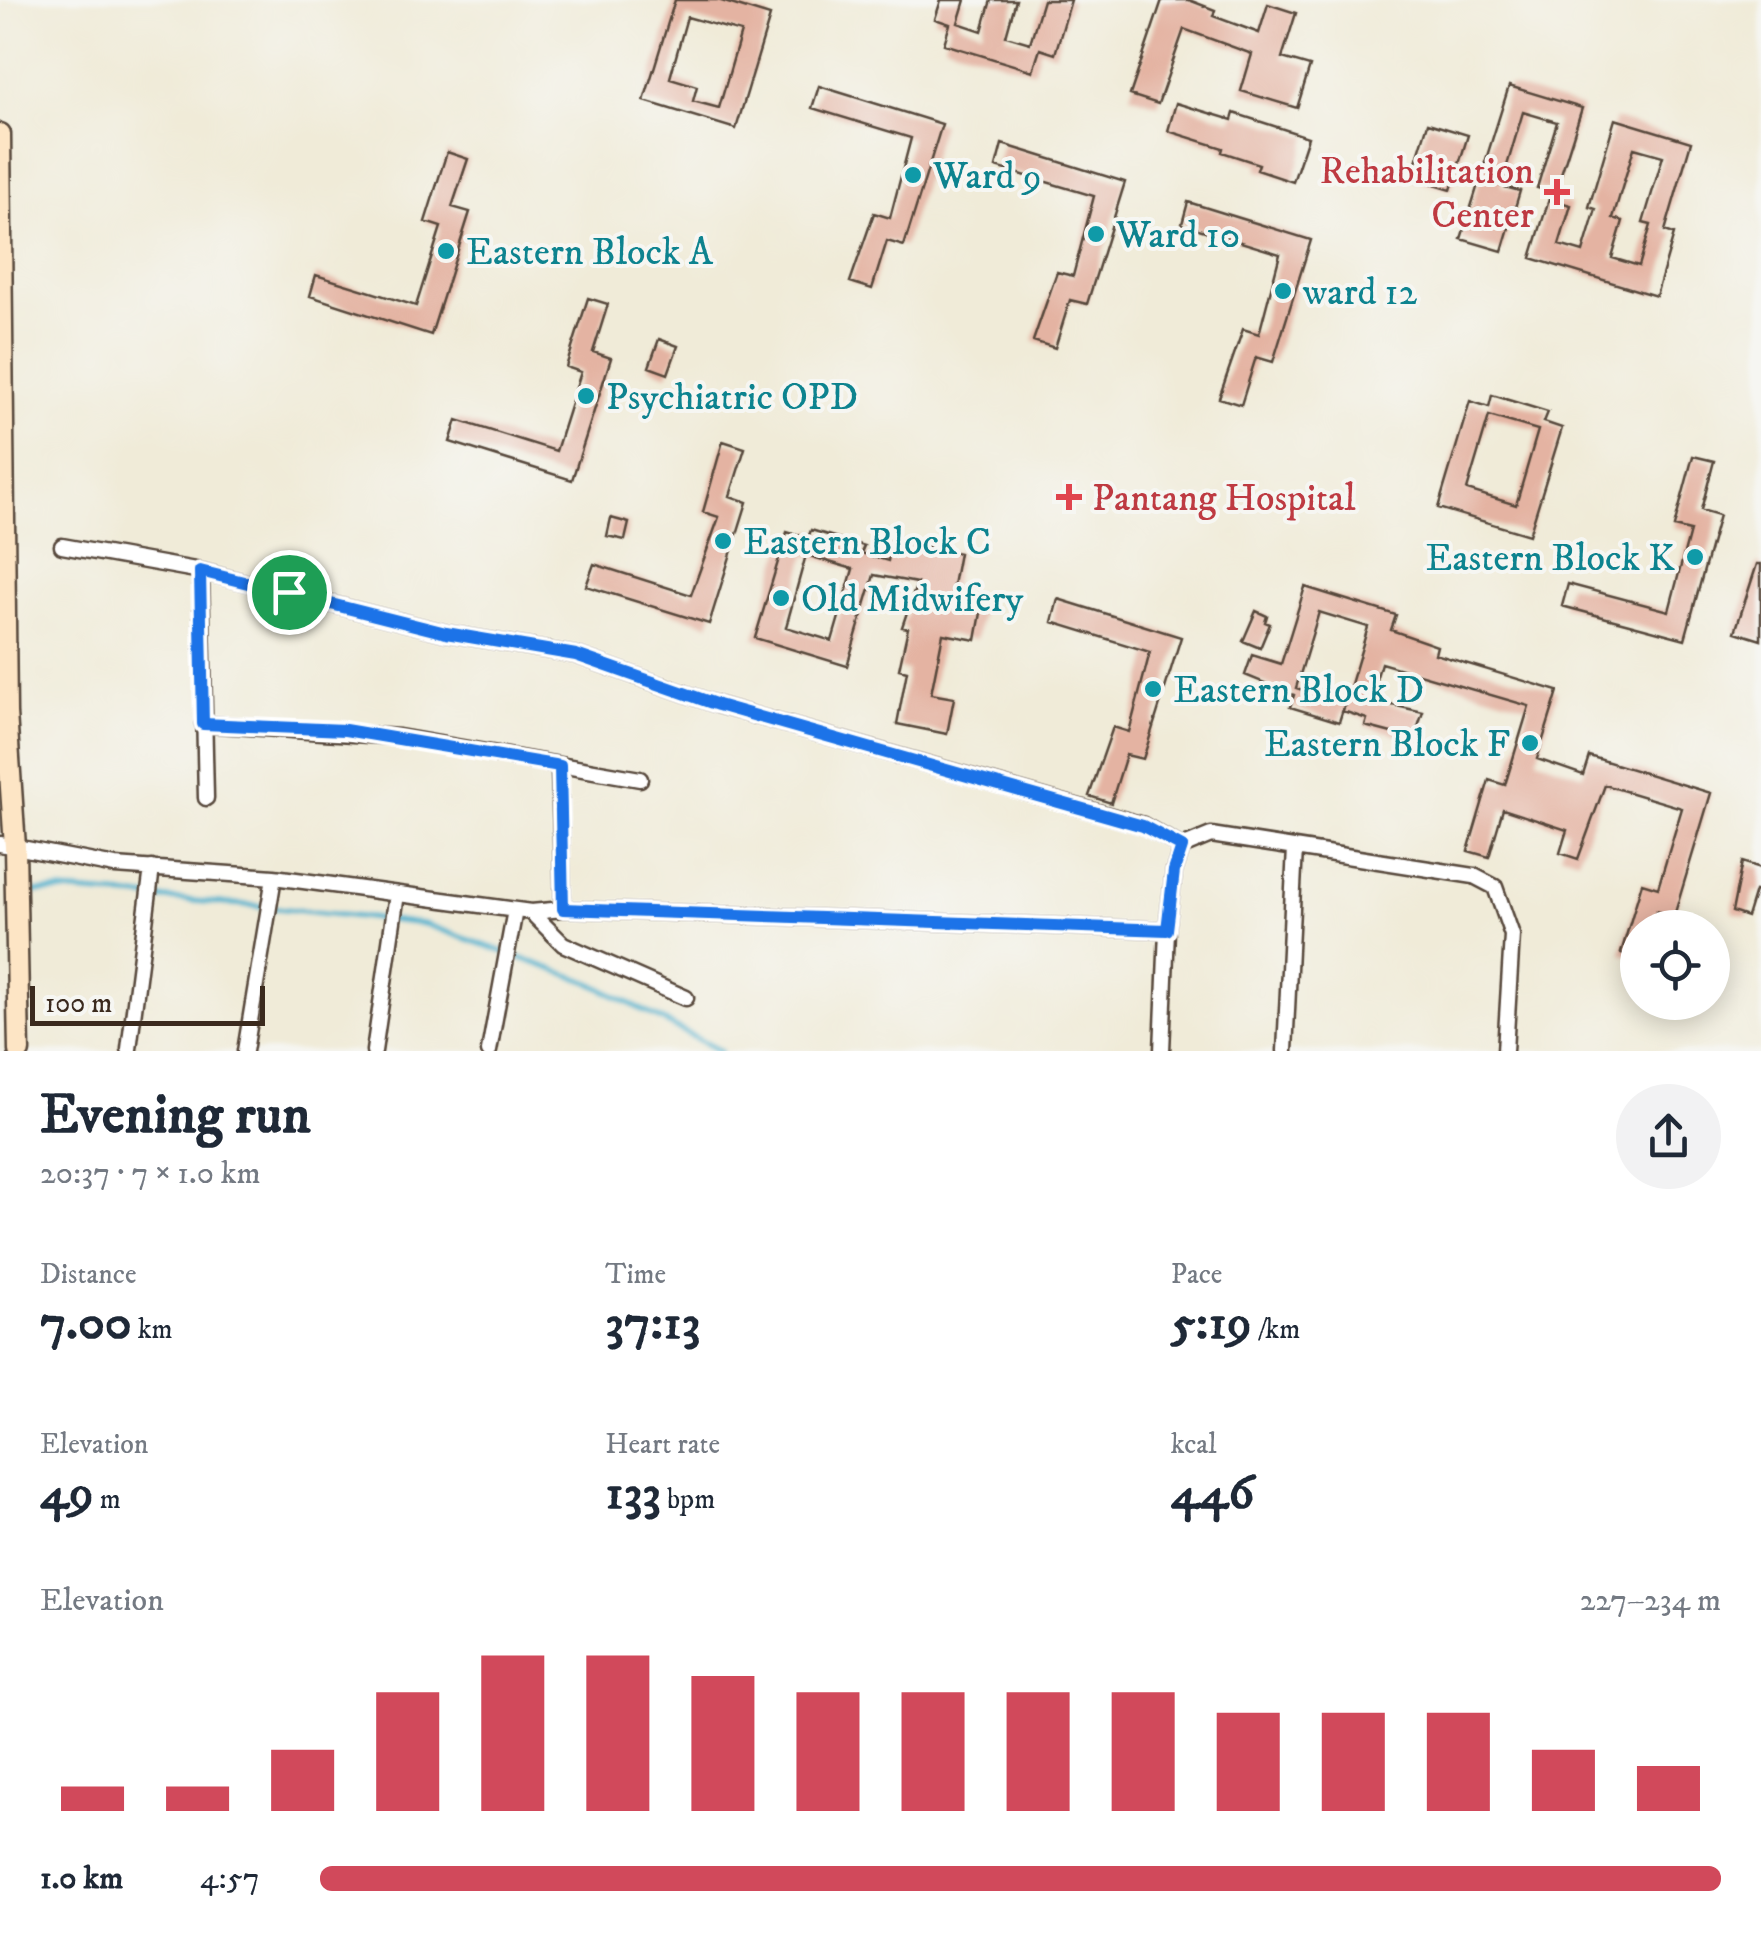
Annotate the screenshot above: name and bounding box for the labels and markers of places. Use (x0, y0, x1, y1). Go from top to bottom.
place label: Rehabilitation Center (1320, 148, 1534, 240)
place label: Ward 9 (932, 153, 1042, 201)
marker: Ward 9 (902, 164, 924, 186)
marker: Rehabilitation Center (1544, 179, 1570, 205)
place label: Ward 10 (1115, 212, 1240, 260)
marker: Ward 10 (1085, 223, 1107, 245)
place label: Eastern Block A (466, 229, 714, 277)
marker: Eastern Block A (435, 240, 457, 262)
place label: ward 12 (1302, 269, 1417, 317)
marker: ward 12 (1272, 280, 1294, 302)
place label: Psychiatric OPD (606, 374, 858, 422)
marker: Psychiatric OPD (575, 385, 597, 407)
place label: Pantang Hospital (1092, 475, 1356, 523)
marker: Pantang Hospital (1056, 484, 1082, 510)
place label: Eastern Block C (743, 519, 991, 567)
marker: Eastern Block C (712, 530, 734, 552)
place label: Eastern Block K (1426, 535, 1675, 583)
marker: Eastern Block K (1684, 546, 1706, 568)
pin (247, 550, 332, 635)
place label: Old Midwifery (801, 576, 1024, 624)
marker: Old Midwifery (770, 587, 792, 609)
place label: Eastern Block D (1173, 667, 1424, 715)
marker: Eastern Block D (1142, 678, 1164, 700)
place label: Eastern Block F (1264, 721, 1510, 769)
marker: Eastern Block F (1519, 732, 1541, 754)

